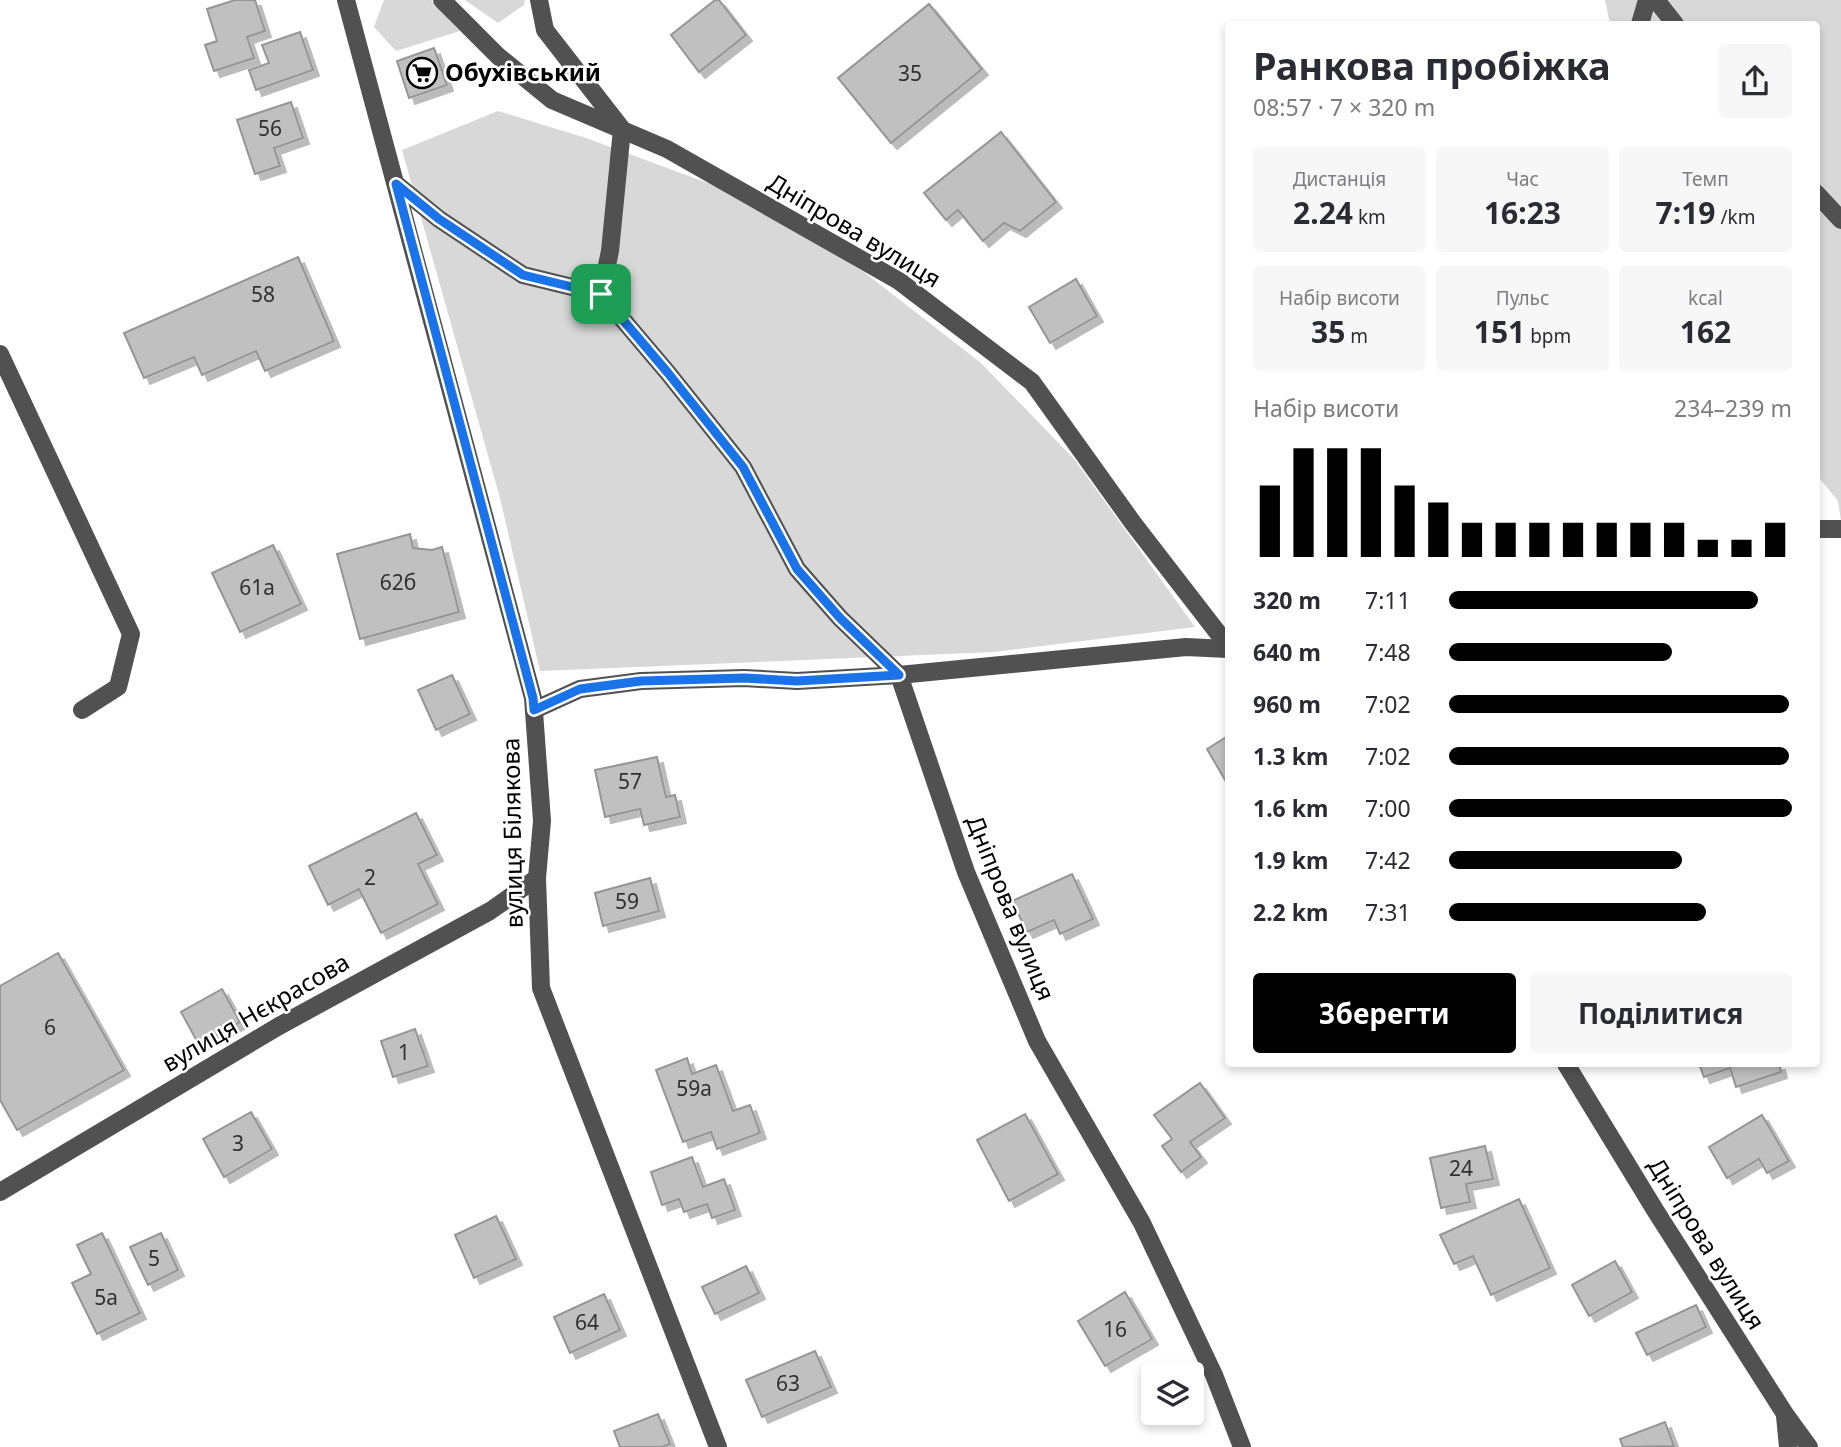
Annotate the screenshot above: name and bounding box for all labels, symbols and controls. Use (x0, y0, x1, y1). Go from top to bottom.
text: Ранкова пробіжка (1253, 39, 1611, 91)
button: share (1718, 44, 1792, 118)
place label: Обухівський (445, 55, 601, 88)
supermarket icon: Обухівський (405, 56, 439, 90)
house number: 35 (898, 59, 922, 87)
text: 08:57 · 7 × 320 m (1253, 91, 1435, 123)
house number: 56 (258, 114, 282, 142)
street label: Дніпрова вулиця (762, 165, 948, 295)
text: Дистанція (1293, 166, 1386, 192)
text: Час (1506, 166, 1539, 192)
text: Темп (1682, 166, 1729, 192)
text: 2.24 (1293, 192, 1353, 233)
text: 16:23 (1484, 192, 1561, 233)
text: 7:19 (1656, 192, 1716, 233)
text: km (1353, 204, 1386, 230)
text: /km (1716, 204, 1755, 230)
pin (571, 264, 631, 324)
icon: arrive (582, 275, 620, 313)
house number: 58 (251, 280, 275, 308)
text: Набір висоти (1279, 285, 1400, 311)
text: Пульс (1496, 285, 1549, 311)
text: kcal (1688, 285, 1723, 311)
text: 35 (1311, 311, 1345, 352)
text: 151 (1474, 311, 1525, 352)
text: 162 (1680, 311, 1731, 352)
text: m (1345, 323, 1368, 349)
text: bpm (1525, 323, 1571, 349)
text: Набір висоти (1253, 392, 1399, 424)
text: 234–239 m (1674, 392, 1792, 424)
house number: 62б (380, 568, 416, 596)
house number: 61а (239, 573, 275, 601)
text: 320 m (1253, 584, 1321, 616)
text: 7:11 (1365, 584, 1411, 616)
text: 640 m (1253, 636, 1321, 668)
text: 7:48 (1365, 636, 1411, 668)
text: 960 m (1253, 688, 1321, 720)
text: 7:02 (1365, 688, 1411, 720)
street label: вулиця Білякова (493, 738, 530, 928)
text: 1.3 km (1253, 740, 1328, 772)
text: 7:02 (1365, 740, 1411, 772)
house number: 57 (618, 767, 642, 795)
text: 1.6 km (1253, 792, 1328, 824)
text: 7:00 (1365, 792, 1411, 824)
street label: Дніпрова вулиця (959, 810, 1064, 1005)
text: 1.9 km (1253, 844, 1328, 876)
text: 7:42 (1365, 844, 1411, 876)
house number: 2 (364, 863, 376, 891)
house number: 59 (615, 887, 639, 915)
text: 2.2 km (1253, 896, 1328, 928)
text: 7:31 (1365, 896, 1411, 928)
street label: вулиця Нєкрасова (156, 945, 355, 1079)
button: Зберегти (1253, 973, 1516, 1053)
button: Поділитися (1530, 973, 1792, 1053)
house number: 6 (44, 1013, 56, 1041)
house number: 1 (398, 1038, 410, 1066)
house number: 59а (676, 1074, 712, 1102)
house number: 3 (232, 1129, 244, 1157)
street label: Дніпрова вулиця (1641, 1151, 1773, 1335)
house number: 24 (1449, 1154, 1473, 1182)
house number: 5 (148, 1244, 160, 1272)
house number: 5а (94, 1283, 118, 1311)
house number: 64 (575, 1308, 599, 1336)
house number: 16 (1103, 1315, 1127, 1343)
map controls (1141, 1362, 1204, 1425)
button: layers (1141, 1362, 1204, 1425)
house number: 63 (776, 1369, 800, 1397)

